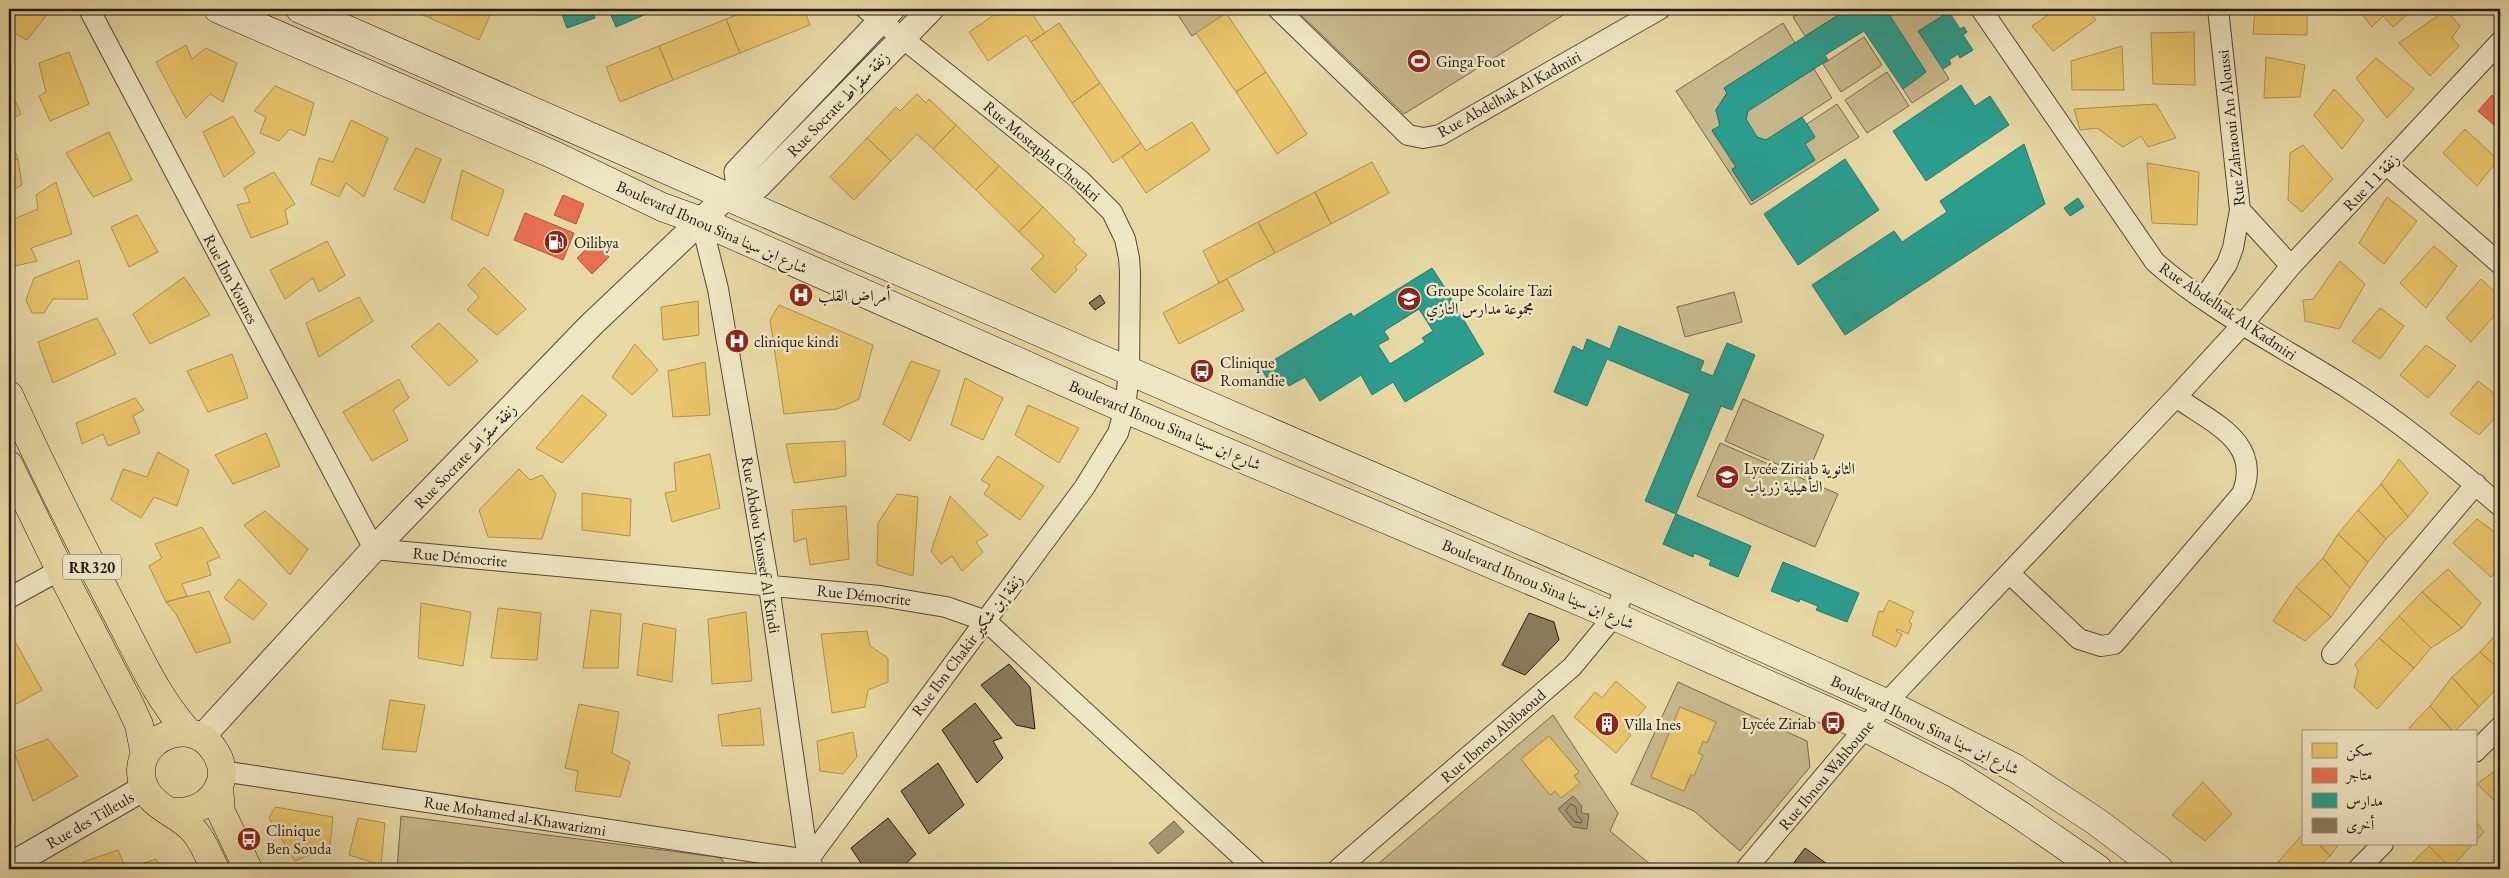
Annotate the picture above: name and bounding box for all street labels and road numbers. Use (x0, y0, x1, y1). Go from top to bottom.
street label: Rue Abdelhak Al Kadmiri (1433, 46, 1585, 142)
street label: Rue Socrate زنقة سقراط (782, 47, 894, 161)
street label: Rue Zahraoui An Aloussi (2212, 49, 2250, 207)
street label: Rue Mostapha Choukri (979, 96, 1105, 206)
street label: Rue 1 زنقة 1 (2338, 149, 2404, 215)
street label: Boulevard Ibnou Sina شارع ابن سينا (612, 175, 811, 281)
street label: Rue Ibn Younes (199, 231, 263, 327)
street label: Rue Abdelhak Al Kadmiri (2155, 257, 2301, 365)
street label: Boulevard Ibnou Sina شارع ابن سينا (1065, 375, 1264, 478)
street label: Rue Socrate زنقة سقراط (409, 399, 521, 513)
street label: Rue Abdou Youssef Al Kindi (737, 455, 785, 635)
street label: Boulevard Ibnou Sina شارع ابن سينا (1438, 534, 1637, 637)
street label: Rue Démocrite (412, 542, 508, 572)
road number: RR320 (63, 554, 121, 580)
street label: Rue Ibn Chakir زنقة إبن شكير (907, 570, 1027, 720)
street label: Rue Démocrite (816, 580, 912, 610)
street label: Boulevard Ibnou Sina شارع ابن سينا (1826, 670, 2023, 782)
street label: Rue Ibnou Abibaoud (1436, 684, 1551, 788)
street label: Rue Ibnou Wahboune (1774, 715, 1878, 835)
street label: Rue des Tilleuls (42, 786, 138, 854)
street label: Rue Mohamed al-Khawarizmi (422, 791, 608, 841)

